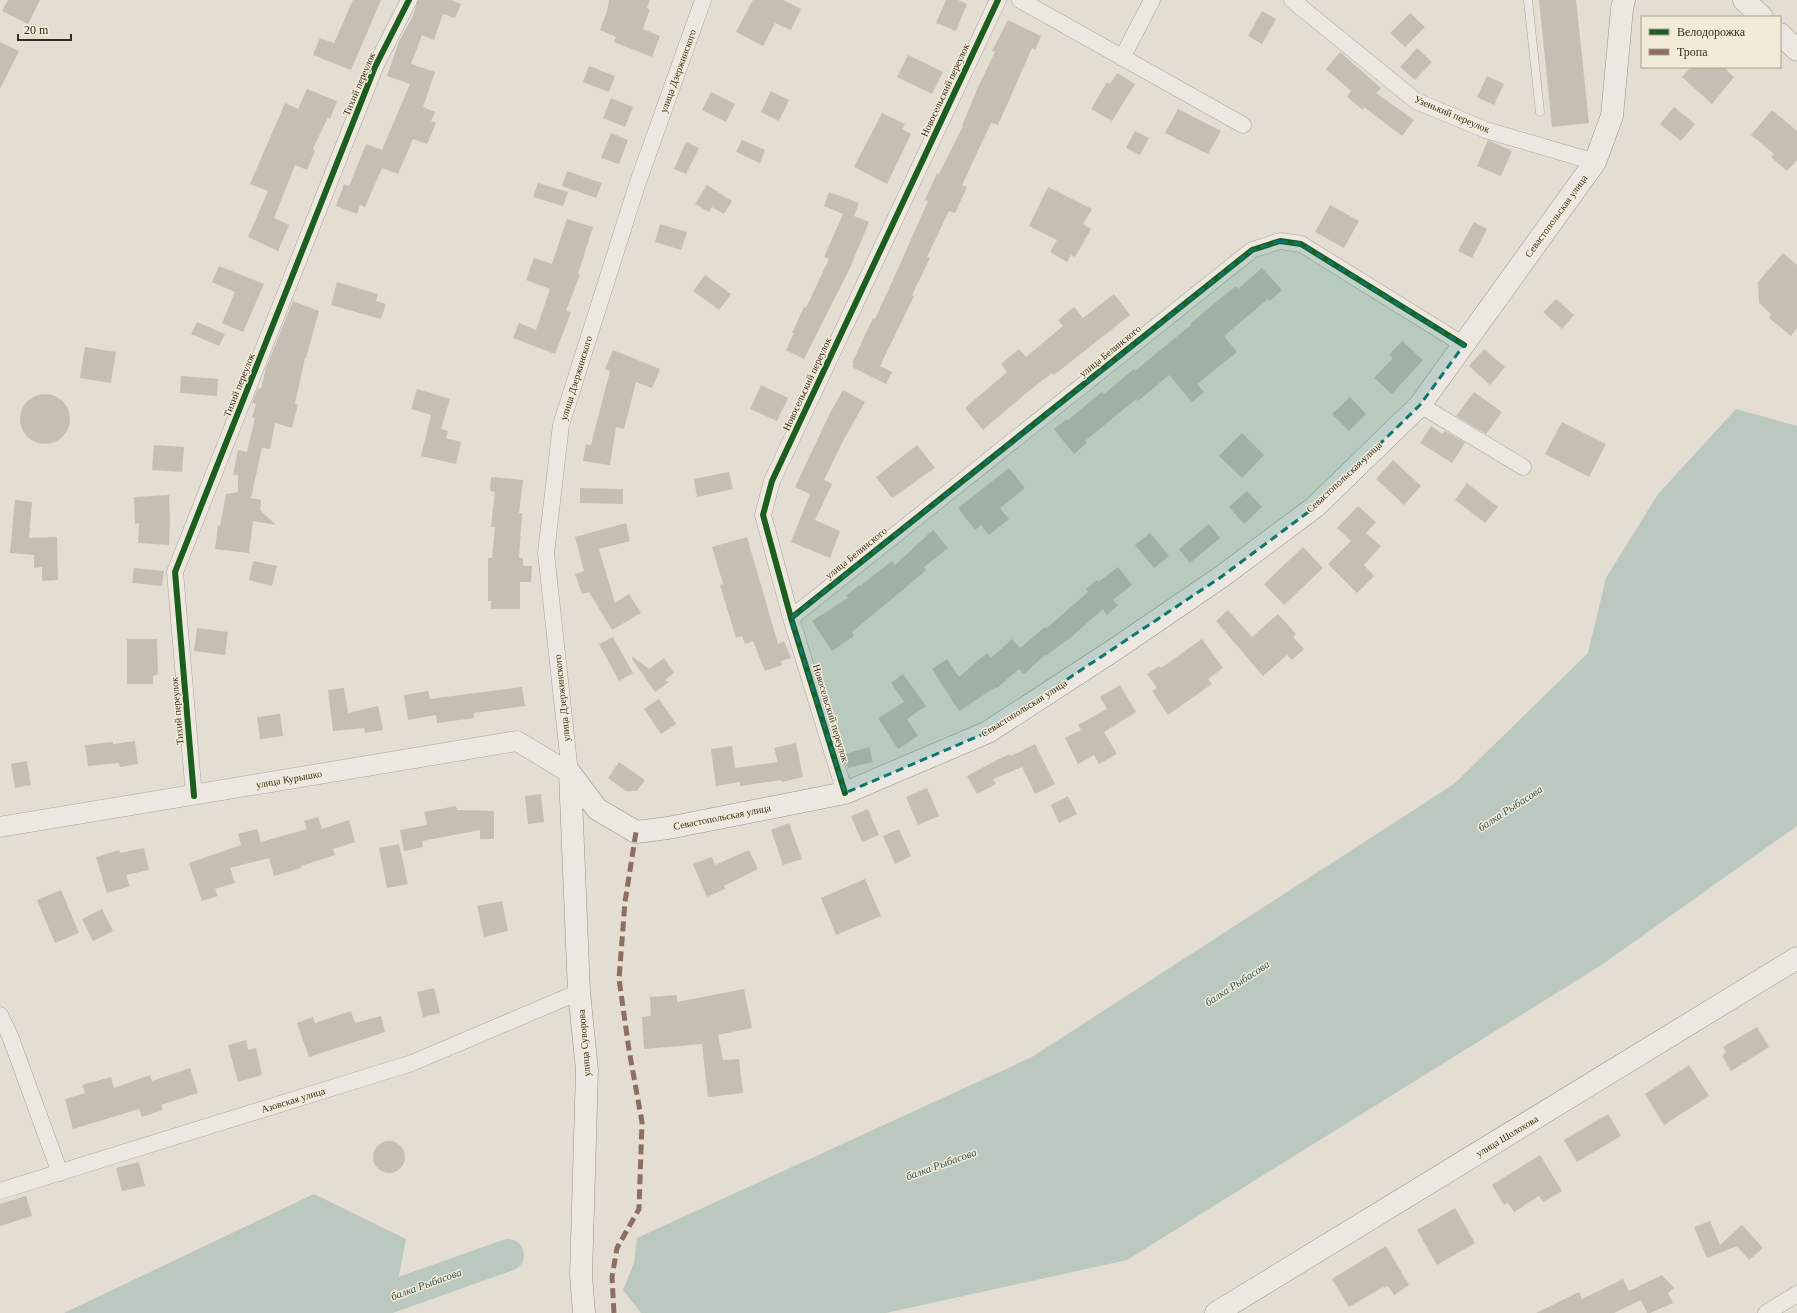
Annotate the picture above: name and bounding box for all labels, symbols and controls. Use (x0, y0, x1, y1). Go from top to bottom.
scale bar (18, 16, 71, 42)
legend (1641, 16, 1781, 68)
text: 20 m (24, 23, 49, 37)
text: Велодорожка (1677, 25, 1746, 39)
street label: улица Дзержинского (658, 28, 698, 114)
street label: Новосельский переулок (919, 42, 972, 138)
text: Тропа (1677, 45, 1708, 59)
street label: Тихий переулок (341, 51, 377, 117)
street label: Узенький переулок (1413, 93, 1492, 135)
street label: Севастопольская улица (1522, 172, 1590, 259)
street label: улица Белинского (1077, 323, 1143, 379)
street label: улица Дзержинского (558, 334, 594, 422)
street label: Новосельский переулок (781, 336, 834, 432)
street label: Тихий переулок (221, 351, 257, 418)
street label: Севастопольская улица (1304, 439, 1384, 515)
street label: улица Белинского (823, 525, 889, 581)
street label: улица Дзержинского (552, 654, 572, 742)
street label: Новосельский переулок (811, 663, 851, 763)
street label: Тихий переулок (169, 677, 185, 745)
street label: Севастопольская улица (979, 677, 1069, 739)
street label: улица Курышко (255, 768, 323, 790)
water label: балка Рыбасова (1476, 782, 1545, 833)
street label: Севастопольская улица (672, 802, 772, 832)
water label: балка Рыбасова (1203, 957, 1272, 1008)
street label: улица Суворова (576, 1008, 592, 1077)
street label: Азовская улица (260, 1085, 327, 1115)
street label: улица Шолохова (1474, 1113, 1541, 1159)
water label: балка Рыбасова (904, 1145, 979, 1182)
water label: балка Рыбасова (389, 1265, 464, 1302)

